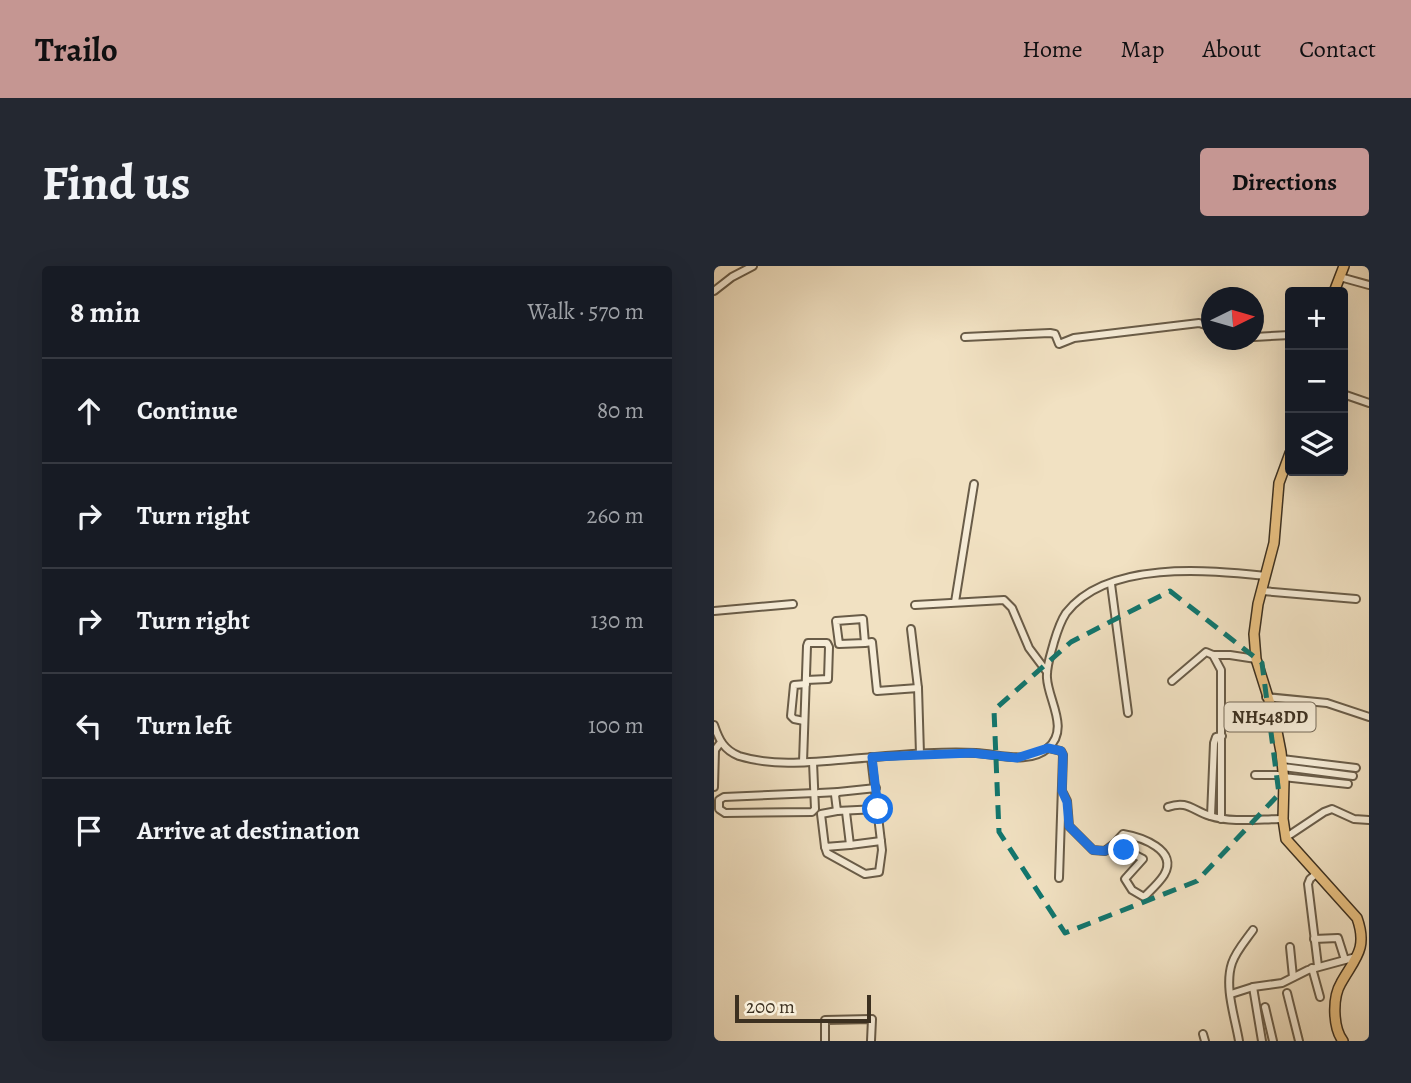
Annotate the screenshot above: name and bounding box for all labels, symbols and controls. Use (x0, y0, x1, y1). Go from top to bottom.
text: Trailo (35, 27, 118, 72)
text: Home (1022, 33, 1083, 65)
text: Map (1121, 33, 1165, 65)
text: About (1203, 33, 1261, 65)
text: Contact (1299, 33, 1376, 65)
button: Directions (1200, 148, 1369, 216)
text: Find us (42, 149, 190, 216)
north arrow (1201, 287, 1264, 350)
map controls (1285, 287, 1348, 476)
button: + (1285, 287, 1348, 350)
text: 8 min (70, 292, 140, 332)
text: Walk · 570 m (527, 296, 644, 327)
button: − (1285, 350, 1348, 413)
icon: ahead (70, 392, 108, 430)
text: Continue (137, 393, 238, 428)
text: 80 m (597, 395, 644, 426)
button: layers (1285, 413, 1348, 476)
icon: right (70, 497, 108, 535)
text: Turn right (137, 498, 250, 533)
text: 260 m (586, 500, 644, 531)
icon: right (70, 602, 108, 640)
text: Turn right (137, 603, 250, 638)
text: 130 m (591, 605, 644, 636)
road number: NH548DD (1224, 702, 1316, 732)
icon: left (70, 707, 108, 745)
text: Turn left (137, 708, 232, 743)
text: 100 m (588, 710, 644, 741)
route start (862, 793, 893, 824)
icon: arrive (70, 812, 108, 850)
text: Arrive at destination (137, 813, 360, 848)
route end (1108, 834, 1139, 865)
scale bar (735, 992, 872, 1024)
text: 200 m (746, 994, 795, 1020)

